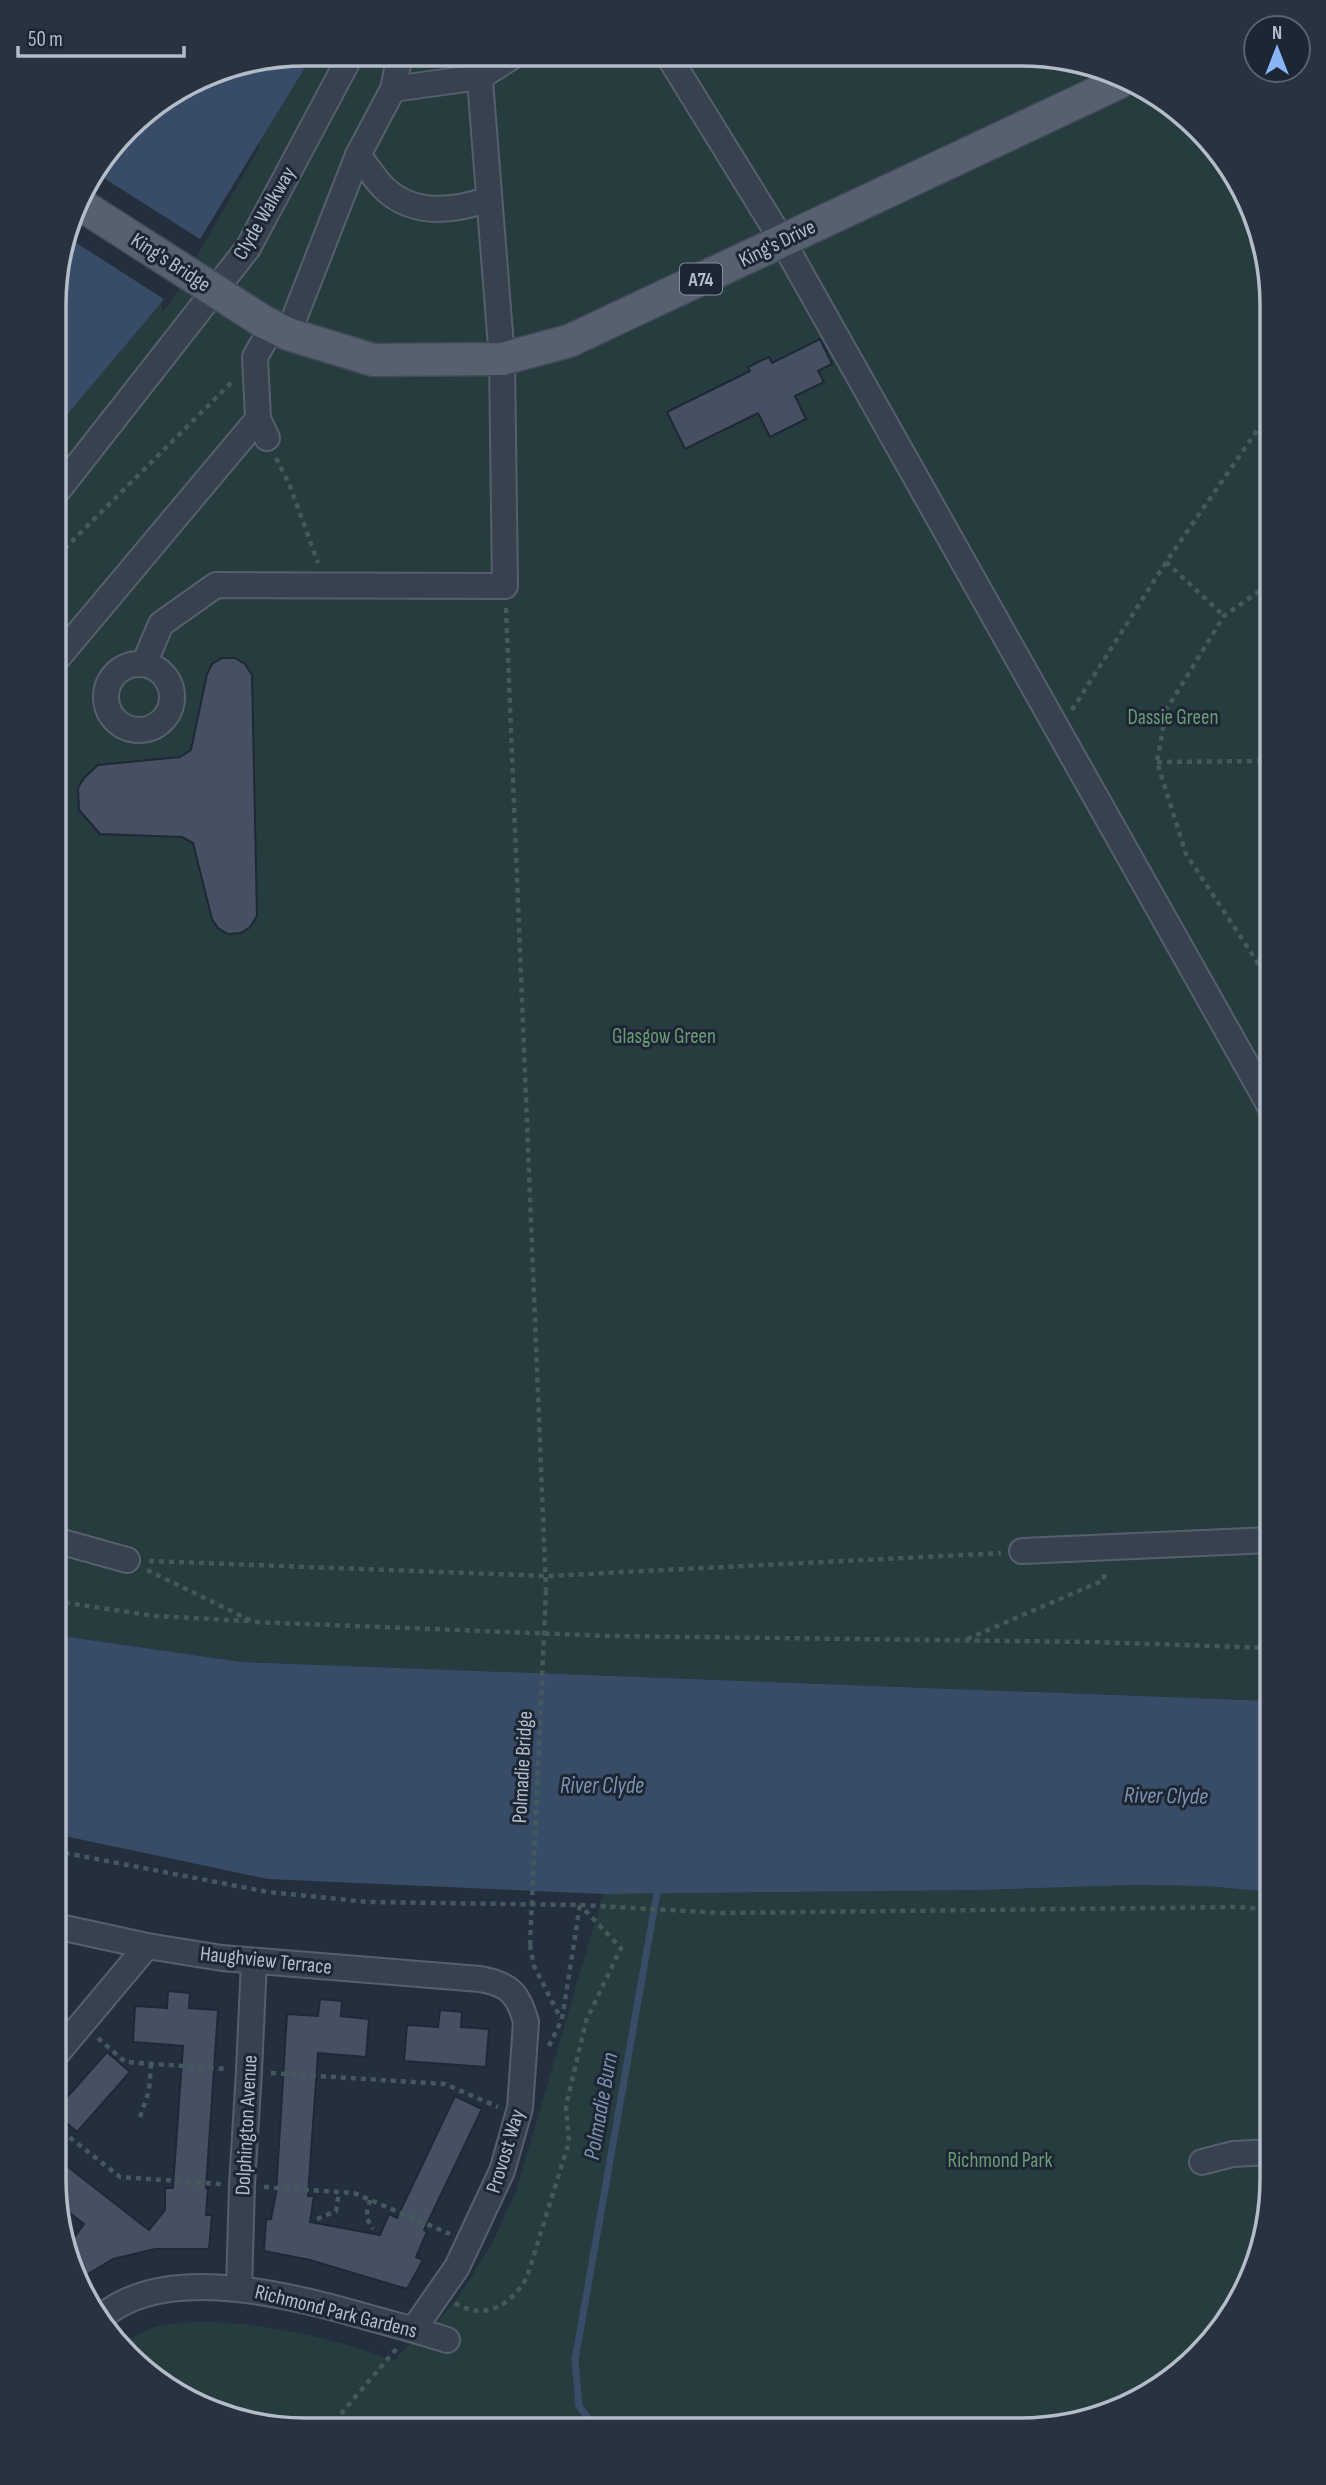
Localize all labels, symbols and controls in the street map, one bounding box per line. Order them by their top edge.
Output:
scale bar [18,14,184,58]
north arrow [1242,14,1312,84]
text: N [1272,22,1282,45]
text: 50 m [28,27,63,52]
street label: Clyde Walkway [228,162,301,264]
street label: King's Drive [735,214,819,273]
street label: King's Bridge [126,227,215,297]
road number: A74 [680,264,722,294]
park label: Dassie Green [1128,705,1218,730]
park label: Glasgow Green [612,1024,716,1049]
street label: Polmadie Bridge [507,1710,538,1824]
water label: River Clyde [560,1772,644,1800]
water label: River Clyde [1124,1781,1208,1811]
street label: Haughview Terrace [199,1941,333,1980]
water label: Polmadie Burn [578,2050,624,2162]
street label: Dolphington Avenue [230,2054,263,2196]
street label: Provost Way [481,2106,530,2196]
park label: Richmond Park [948,2148,1053,2173]
street label: Richmond Park Gardens [252,2279,420,2344]

